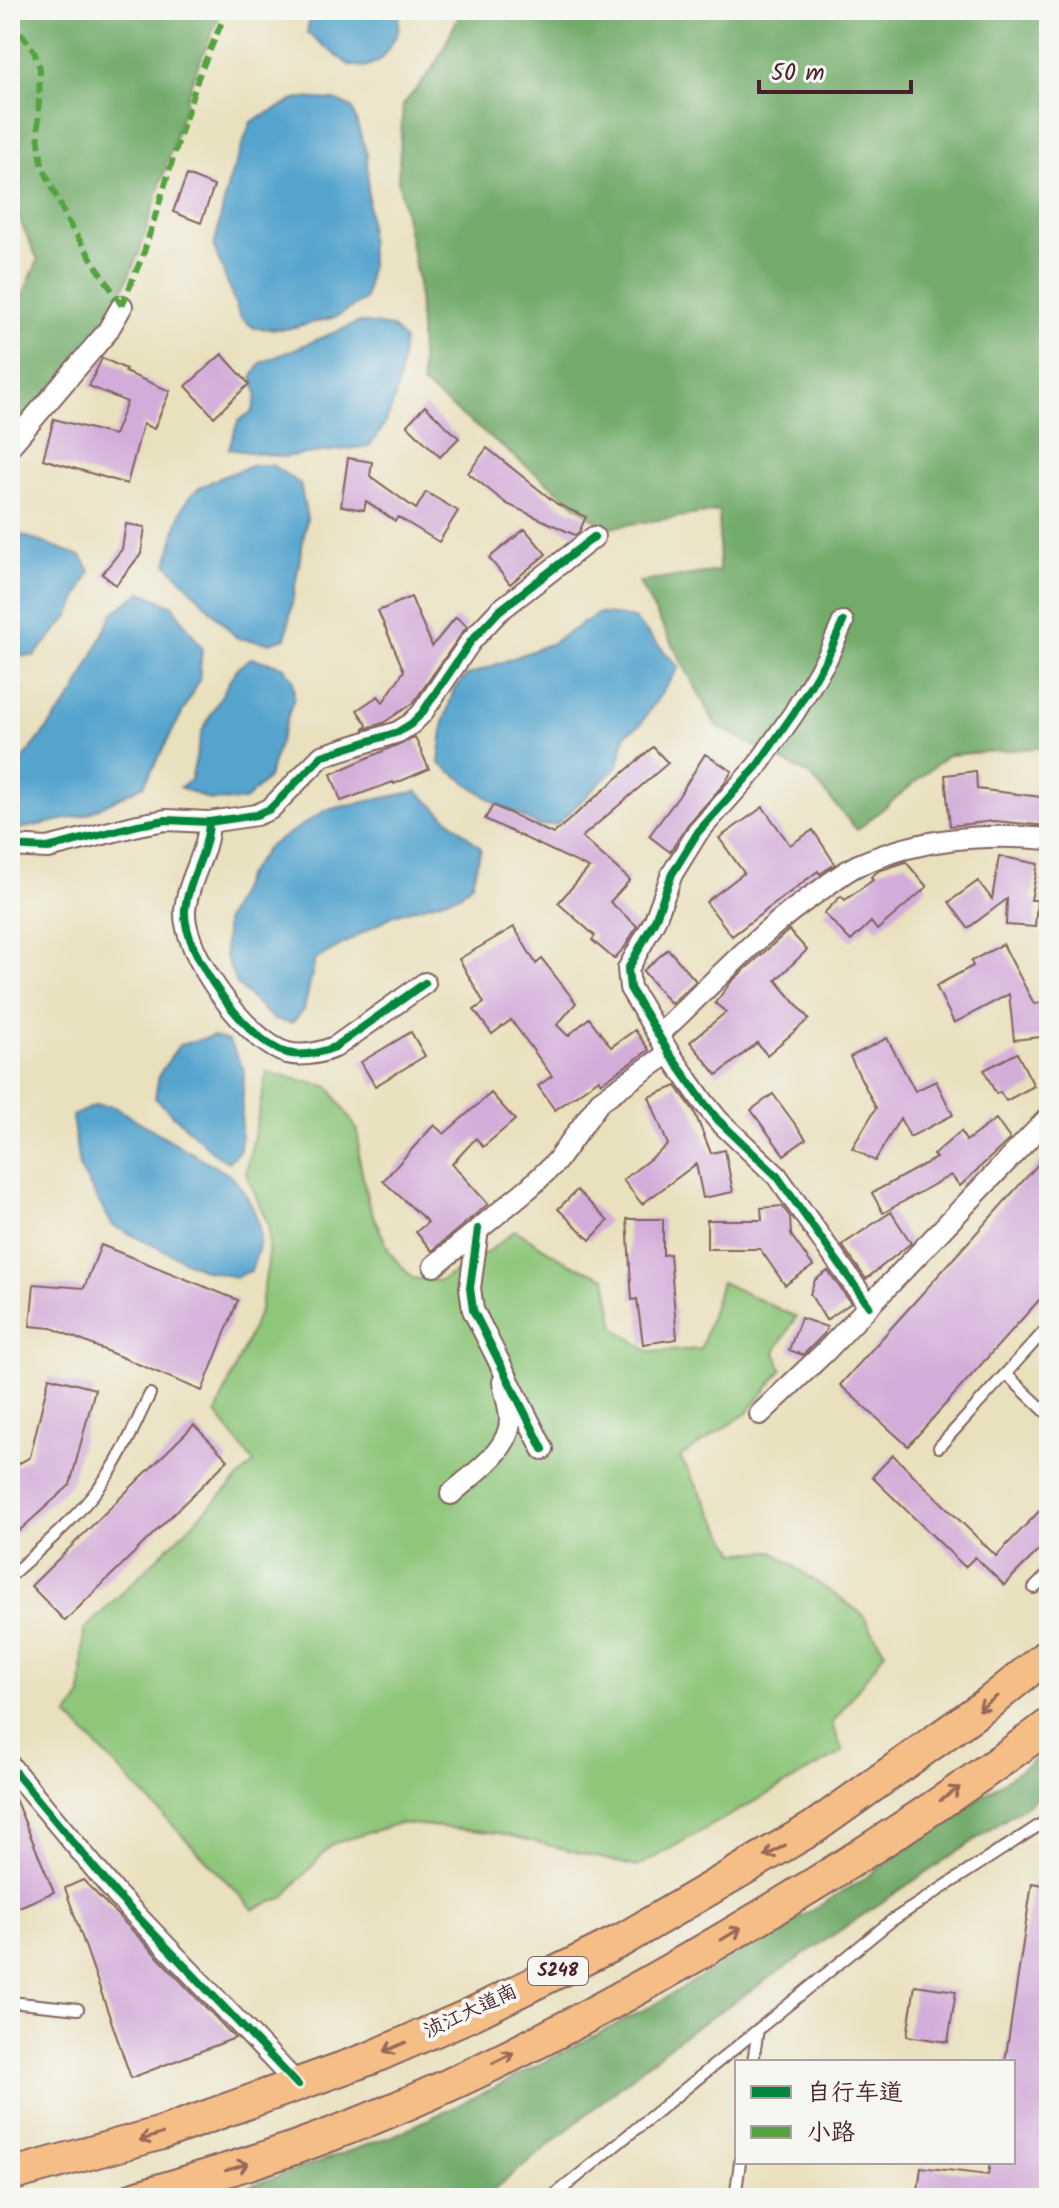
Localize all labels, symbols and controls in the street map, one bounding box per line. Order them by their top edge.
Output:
scale bar [759,44,911,94]
text: 50 m [771,54,825,93]
one-way arrow [978,1694,999,1711]
one-way arrow [939,1786,961,1802]
one-way arrow [764,1843,787,1859]
one-way arrow [719,1926,742,1942]
road number: S248 [528,1957,588,1985]
street label: 浈江大道南 [419,1976,523,2048]
one-way arrow [383,2041,408,2056]
one-way arrow [491,2050,515,2066]
legend [735,2060,1015,2164]
text: 自行车道 [807,2074,903,2113]
text: 小路 [807,2114,855,2153]
one-way arrow [138,2130,164,2145]
one-way arrow [224,2158,249,2173]

